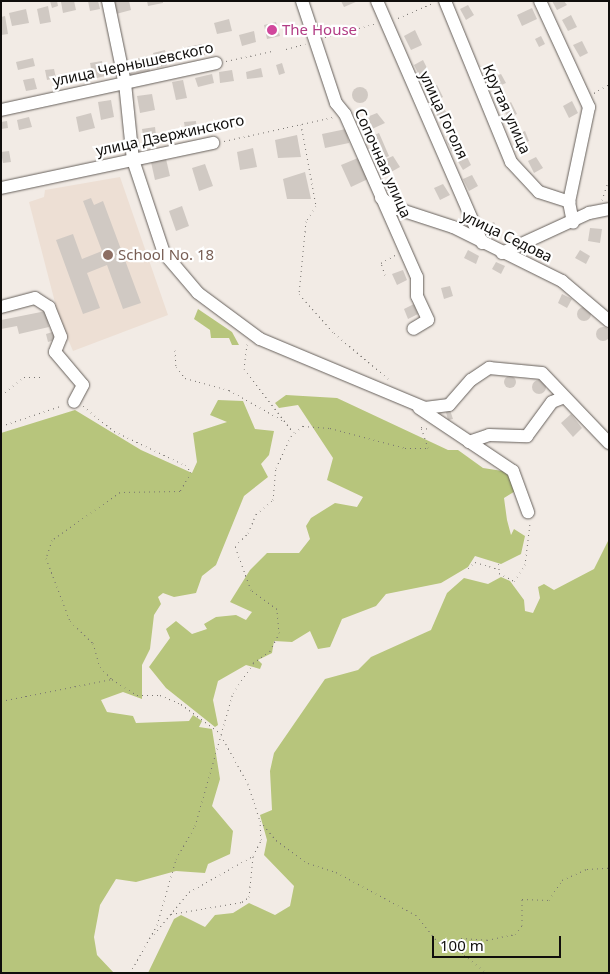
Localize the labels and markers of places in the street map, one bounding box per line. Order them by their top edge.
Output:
place label: The House [282,21,357,39]
marker: The House [266,24,278,36]
place label: School No. 18 [118,246,214,264]
marker: School No. 18 [102,249,114,261]

